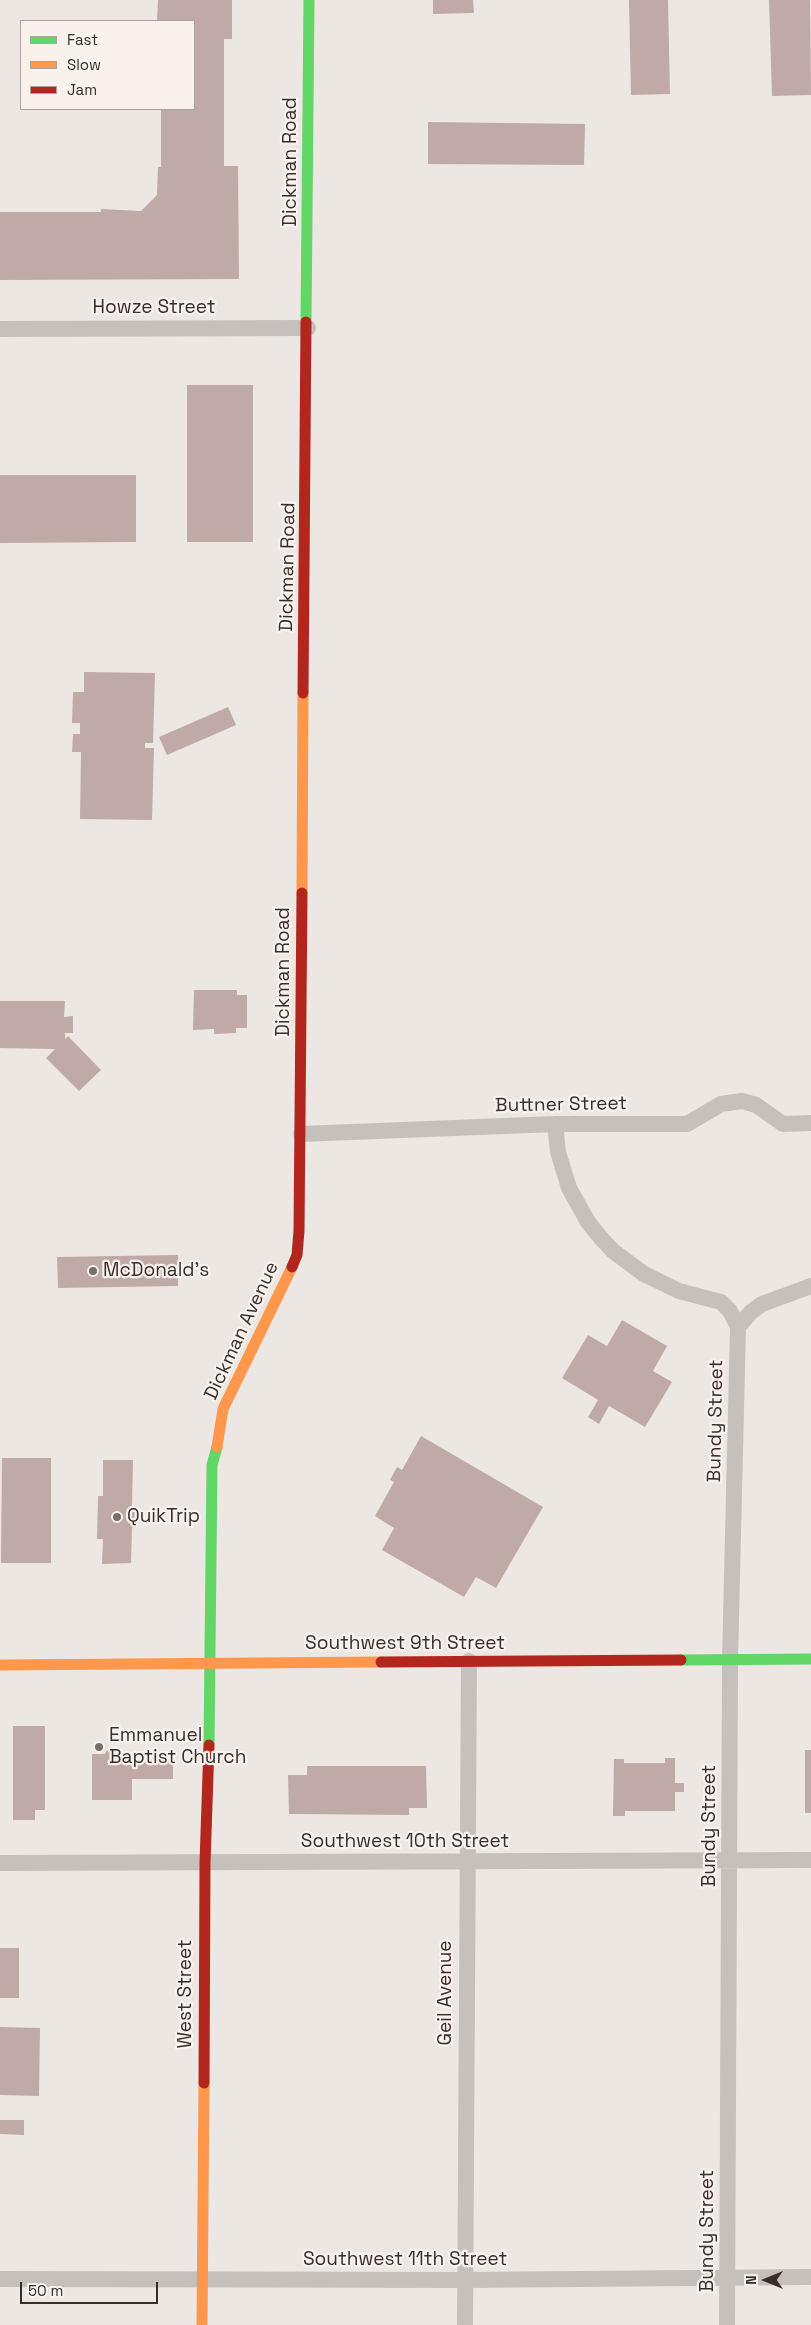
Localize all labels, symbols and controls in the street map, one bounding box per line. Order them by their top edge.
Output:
legend [20,20,195,110]
text: Fast [67,30,98,49]
text: Slow [67,55,101,74]
text: Jam [67,80,97,99]
street label: Dickman Road [280,97,302,227]
street label: Howze Street [93,297,215,319]
street label: Dickman Road [275,502,301,632]
street label: Dickman Road [273,907,295,1037]
street label: Buttner Street [495,1092,627,1118]
street label: Dickman Avenue [200,1258,284,1404]
place label: McDonald's [103,1260,209,1282]
marker: McDonald's [87,1265,99,1277]
street label: Bundy Street [704,1359,728,1483]
place label: QuikTrip [127,1506,200,1528]
marker: QuikTrip [111,1511,123,1523]
street label: Southwest 9th Street [305,1633,505,1655]
place label: Emmanuel Baptist Church [109,1725,246,1769]
marker: Emmanuel Baptist Church [93,1741,105,1753]
street label: Bundy Street [699,1765,721,1887]
street label: Southwest 10th Street [301,1831,509,1853]
street label: West Street [175,1939,197,2049]
street label: Geil Avenue [435,1940,457,2046]
street label: Bundy Street [697,2170,719,2292]
street label: Southwest 11th Street [303,2249,507,2271]
north arrow [741,2255,791,2305]
scale bar [22,2272,160,2304]
text: N [742,2275,760,2285]
text: 50 m [28,2281,63,2300]

